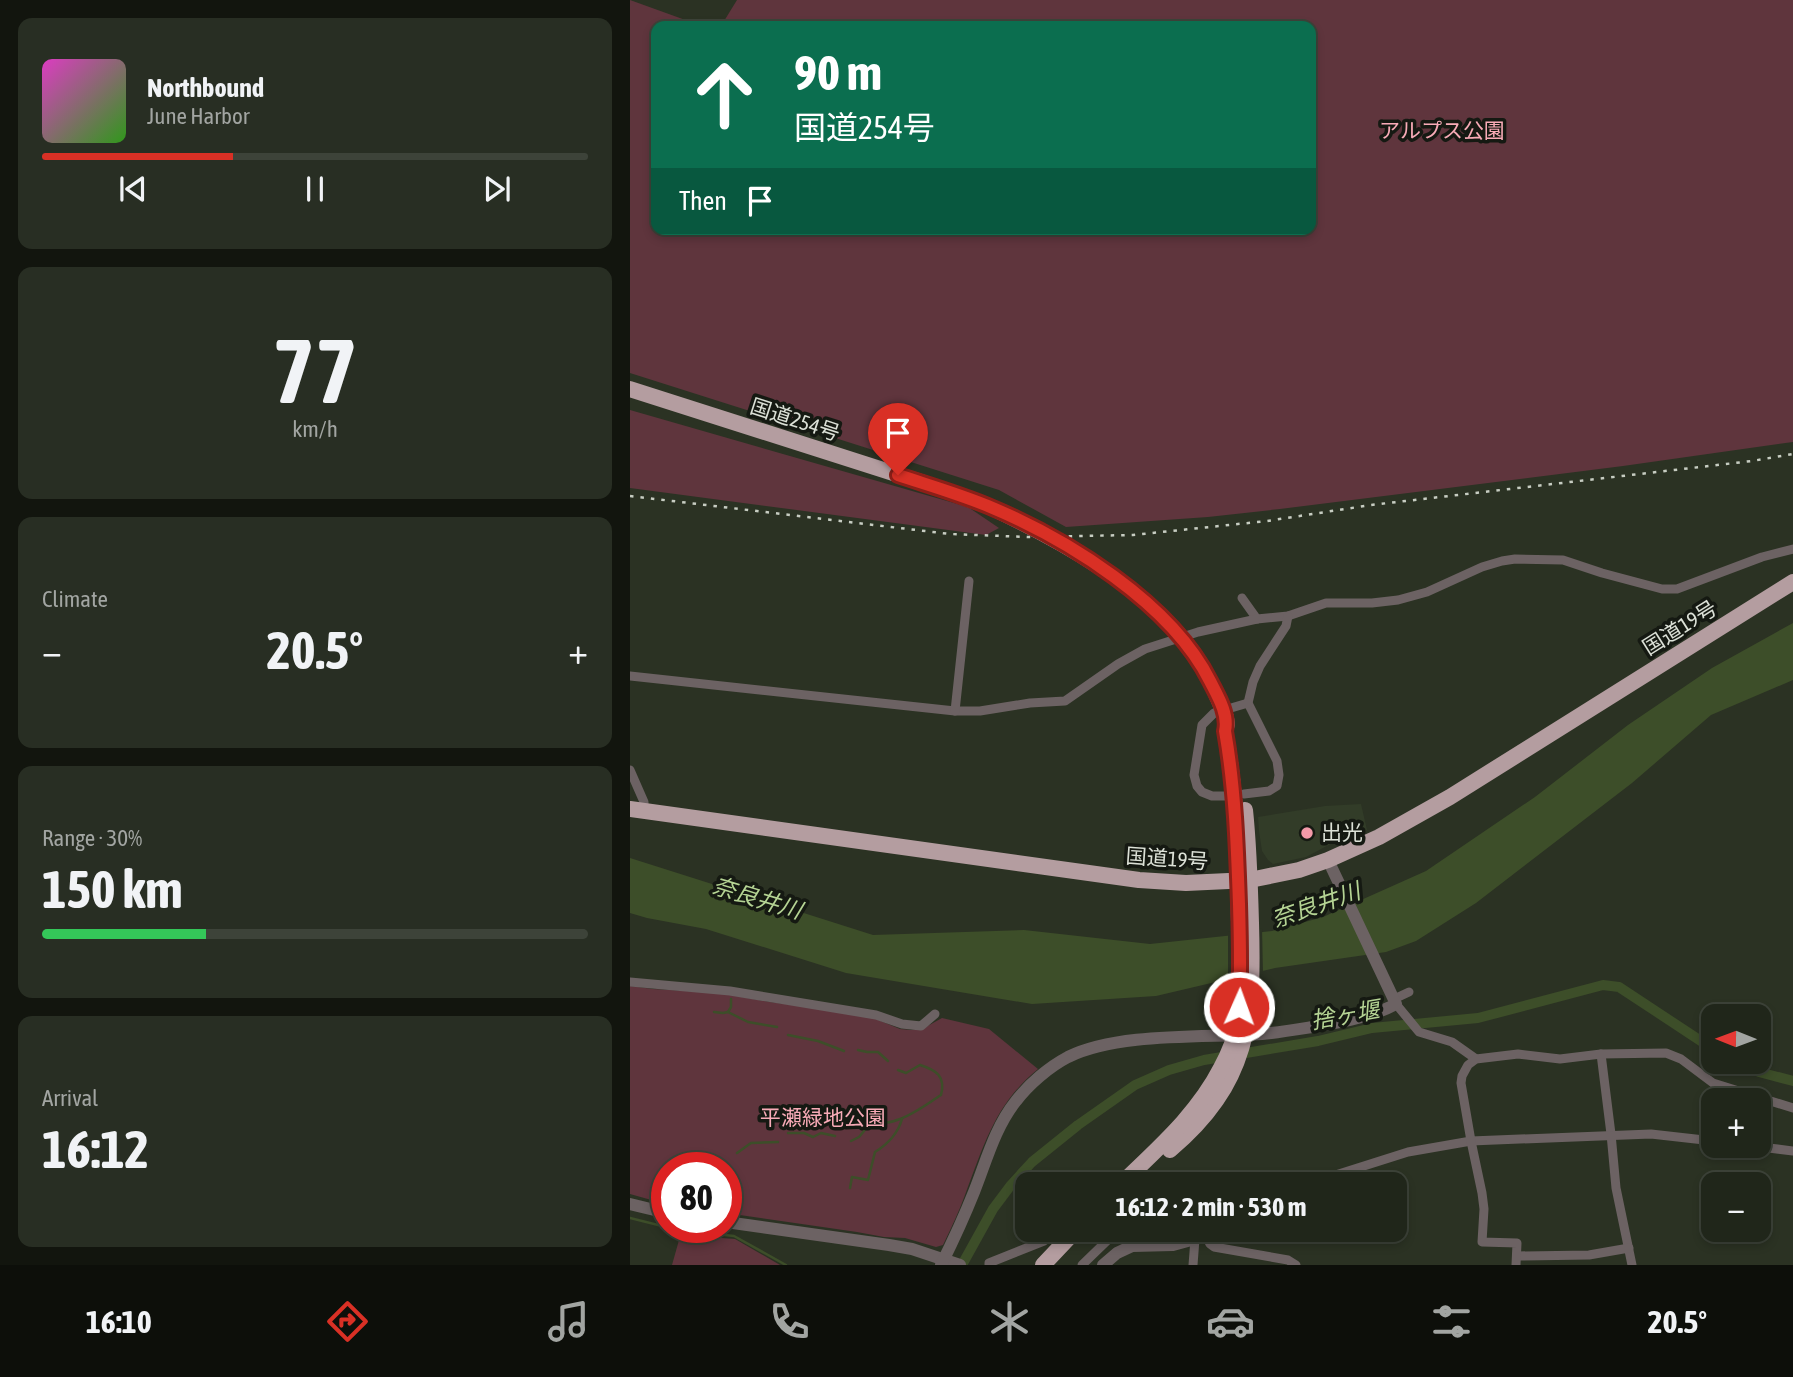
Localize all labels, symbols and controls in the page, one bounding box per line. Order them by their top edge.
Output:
text: 90 m [794,44,882,100]
icon: ahead [679,49,770,140]
text: Northbound [147,73,264,103]
text: June Harbor [147,103,250,129]
text: 国道254号 [794,109,935,146]
park label: アルプス公園 [1379,118,1505,142]
icon: previous [114,170,152,208]
icon: pause [296,170,334,208]
icon: next [478,170,516,208]
icon: arrive [741,182,779,220]
text: Then [679,186,727,216]
text: 77 [272,318,358,422]
street label: 国道254号 [748,393,843,445]
pin [868,403,928,475]
icon: arrive [879,414,917,452]
text: km/h [292,416,338,442]
text: Climate [42,586,108,612]
street label: 国道19号 [1638,595,1721,659]
text: 20.5° [267,620,363,680]
text: − [42,629,62,672]
text: + [568,629,588,672]
place label: 出光 [1321,820,1363,844]
text: Range · 30% [42,825,142,851]
marker: 出光 [1299,825,1315,841]
street label: 国道19号 [1125,843,1209,873]
text: 150 km [42,859,183,919]
water label: 奈良井川 [709,872,808,925]
water label: 奈良井川 [1268,877,1367,932]
position arrow [1202,970,1276,1044]
water label: 捨ヶ堰 [1309,996,1385,1034]
north arrow [1701,1004,1771,1074]
map controls [1701,1004,1771,1242]
text: Arrival [42,1085,98,1111]
button: + [1701,1088,1771,1158]
park label: 平瀬緑地公園 [760,1105,886,1129]
text: 16:12 [42,1119,149,1179]
speed limit sign: 80 [651,1152,742,1243]
button: − [1701,1172,1771,1242]
text: 16:12 · 2 min · 530 m [1116,1192,1306,1222]
icon: directions [323,1297,372,1346]
icon: music [544,1297,593,1346]
icon: phone [765,1297,814,1346]
icon: climate [985,1297,1034,1346]
icon: car [1206,1297,1255,1346]
icon: filters [1427,1297,1476,1346]
text: 16:10 [86,1303,152,1340]
text: 20.5° [1647,1303,1707,1340]

